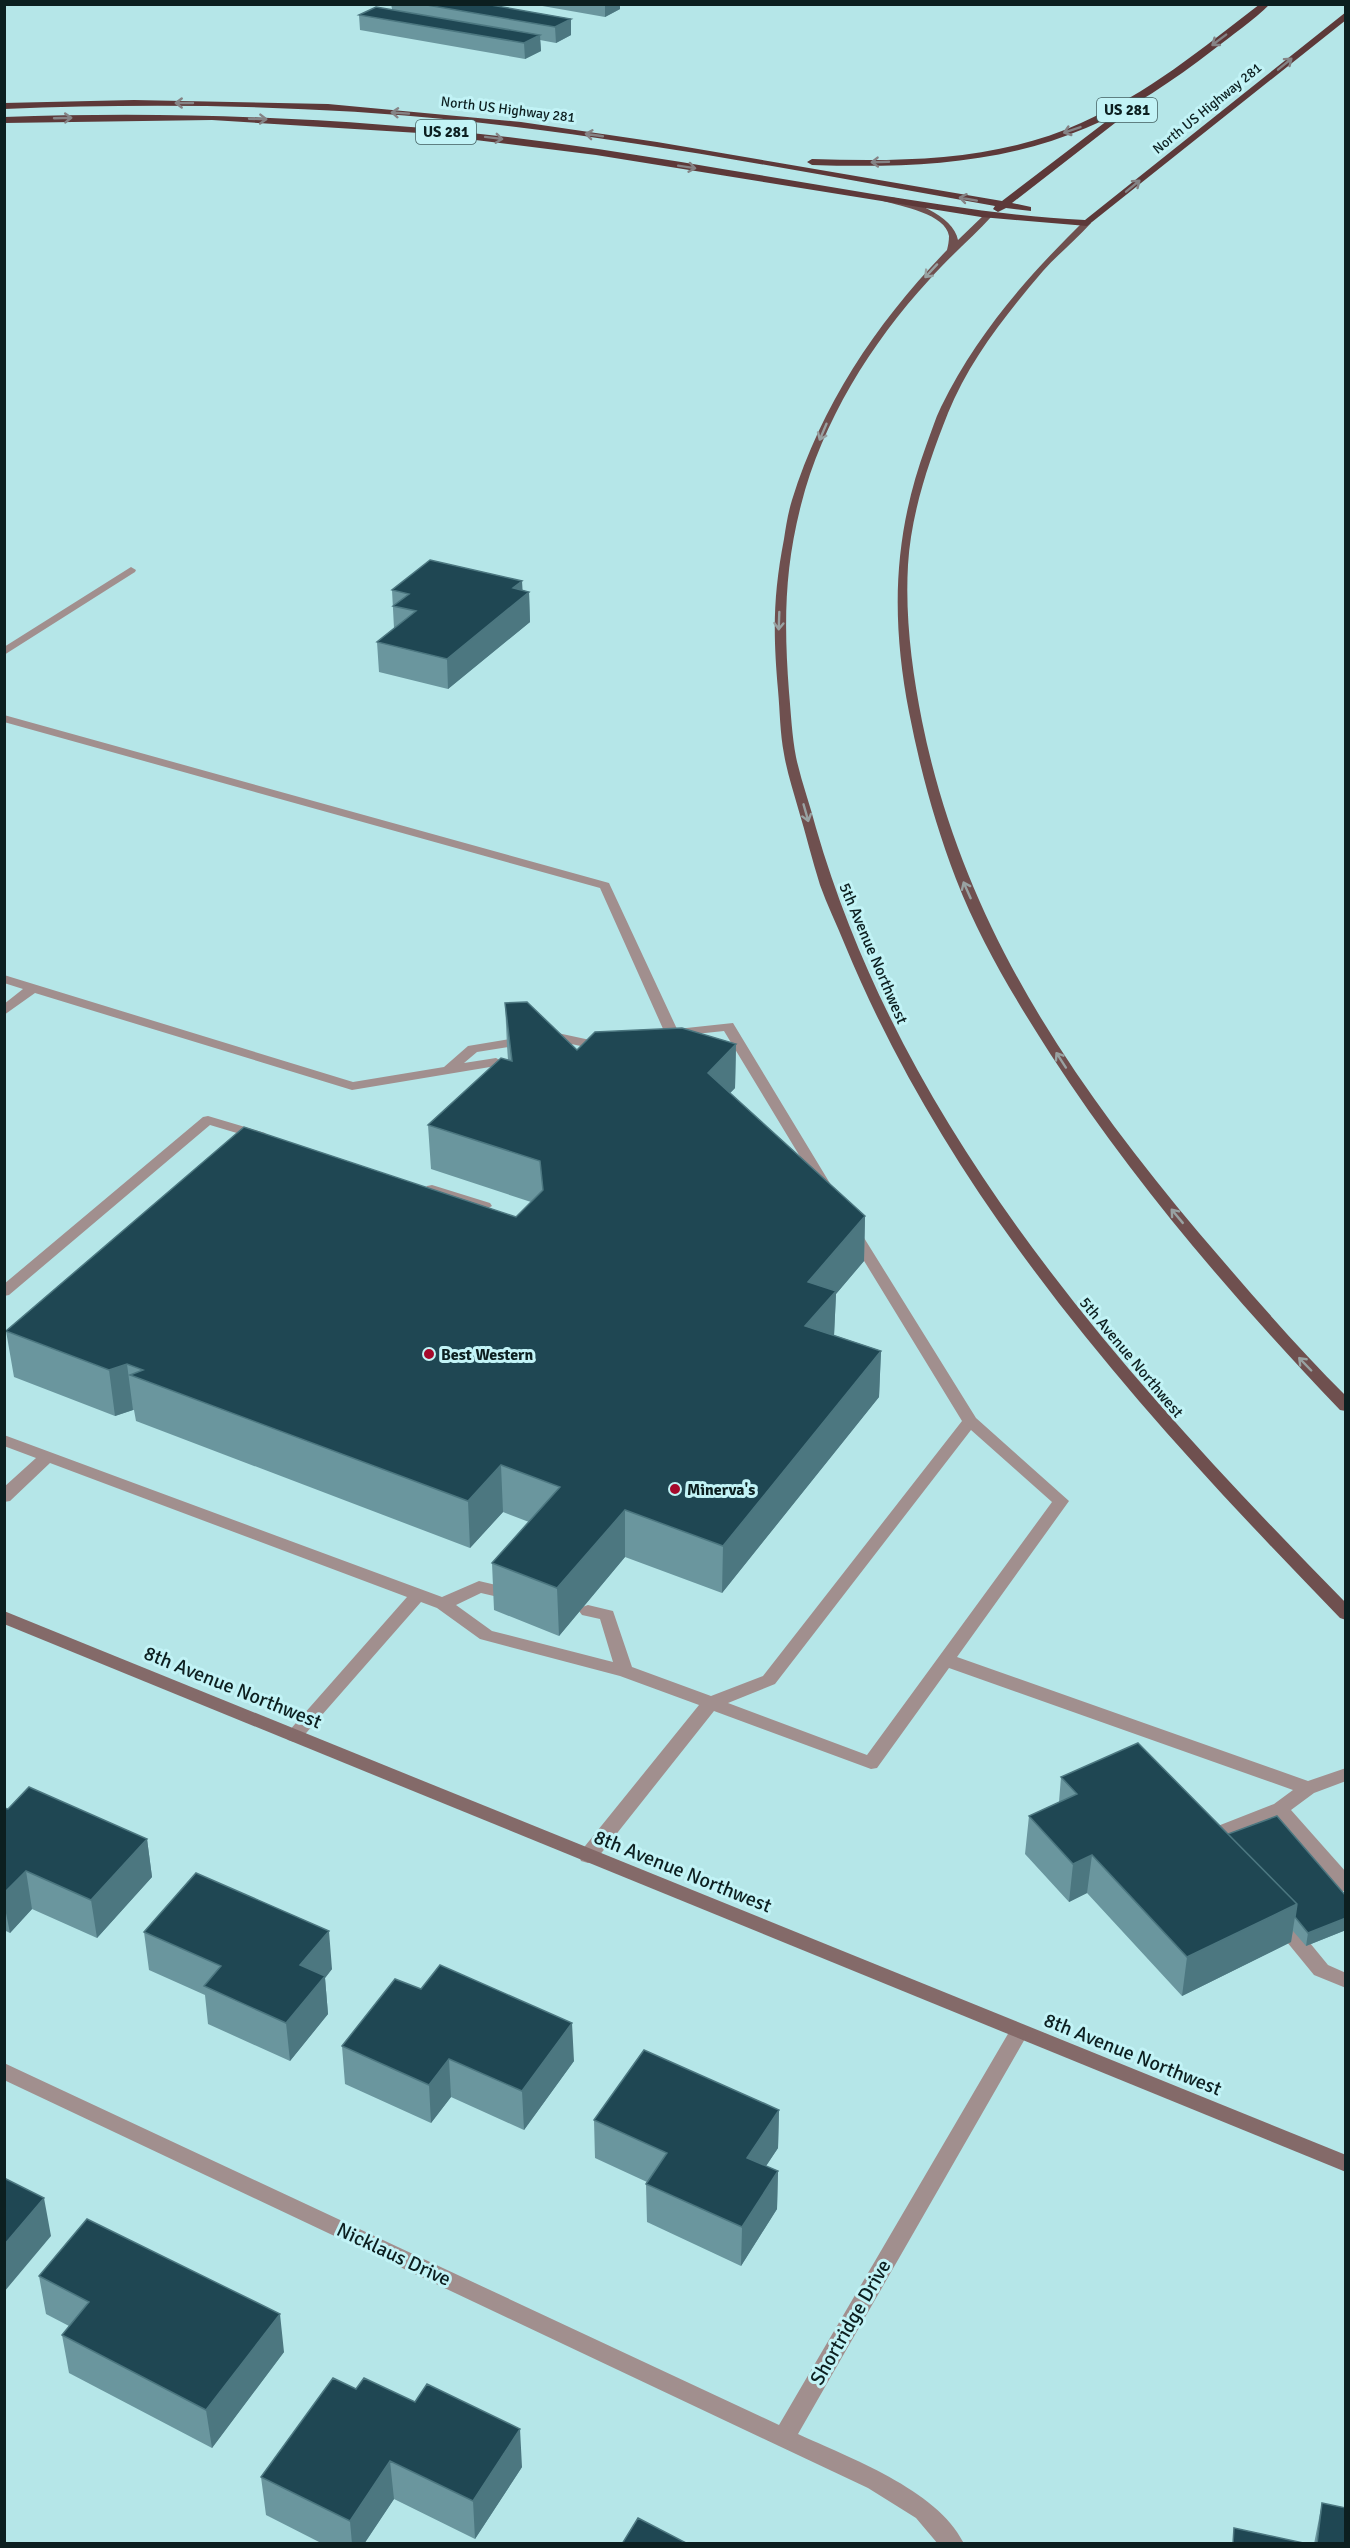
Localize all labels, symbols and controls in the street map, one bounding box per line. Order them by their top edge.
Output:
one-way arrow [1212,34,1228,46]
one-way arrow [1277,58,1293,71]
street label: North US Highway 281 [1149,59,1265,158]
street label: North US Highway 281 [440,93,576,126]
one-way arrow [175,97,195,109]
road number: US 281 [1097,98,1157,122]
one-way arrow [391,107,411,118]
one-way arrow [52,112,72,124]
one-way arrow [247,113,267,125]
road number: US 281 [416,120,476,144]
one-way arrow [1063,125,1082,136]
one-way arrow [584,129,604,140]
one-way arrow [484,133,504,144]
one-way arrow [871,156,891,168]
one-way arrow [677,161,696,172]
one-way arrow [1125,180,1141,193]
one-way arrow [959,193,979,204]
one-way arrow [924,264,939,279]
one-way arrow [817,423,828,441]
one-way arrow [774,610,785,630]
one-way arrow [800,803,812,822]
street label: 5th Avenue Northwest [834,880,912,1027]
one-way arrow [960,881,972,899]
one-way arrow [1055,1052,1067,1069]
one-way arrow [1171,1208,1184,1224]
street label: 5th Avenue Northwest [1075,1293,1188,1422]
place label: Best Western [441,1345,533,1365]
marker: Best Western [422,1347,436,1361]
one-way arrow [1298,1356,1312,1371]
place label: Minerva's [687,1480,755,1500]
marker: Minerva's [668,1482,682,1496]
street label: 8th Avenue Northwest [140,1640,325,1735]
street label: 8th Avenue Northwest [590,1824,775,1919]
street label: 8th Avenue Northwest [1040,2007,1225,2102]
street label: Nicklaus Drive [333,2217,455,2292]
street label: Shortridge Drive [804,2255,896,2389]

